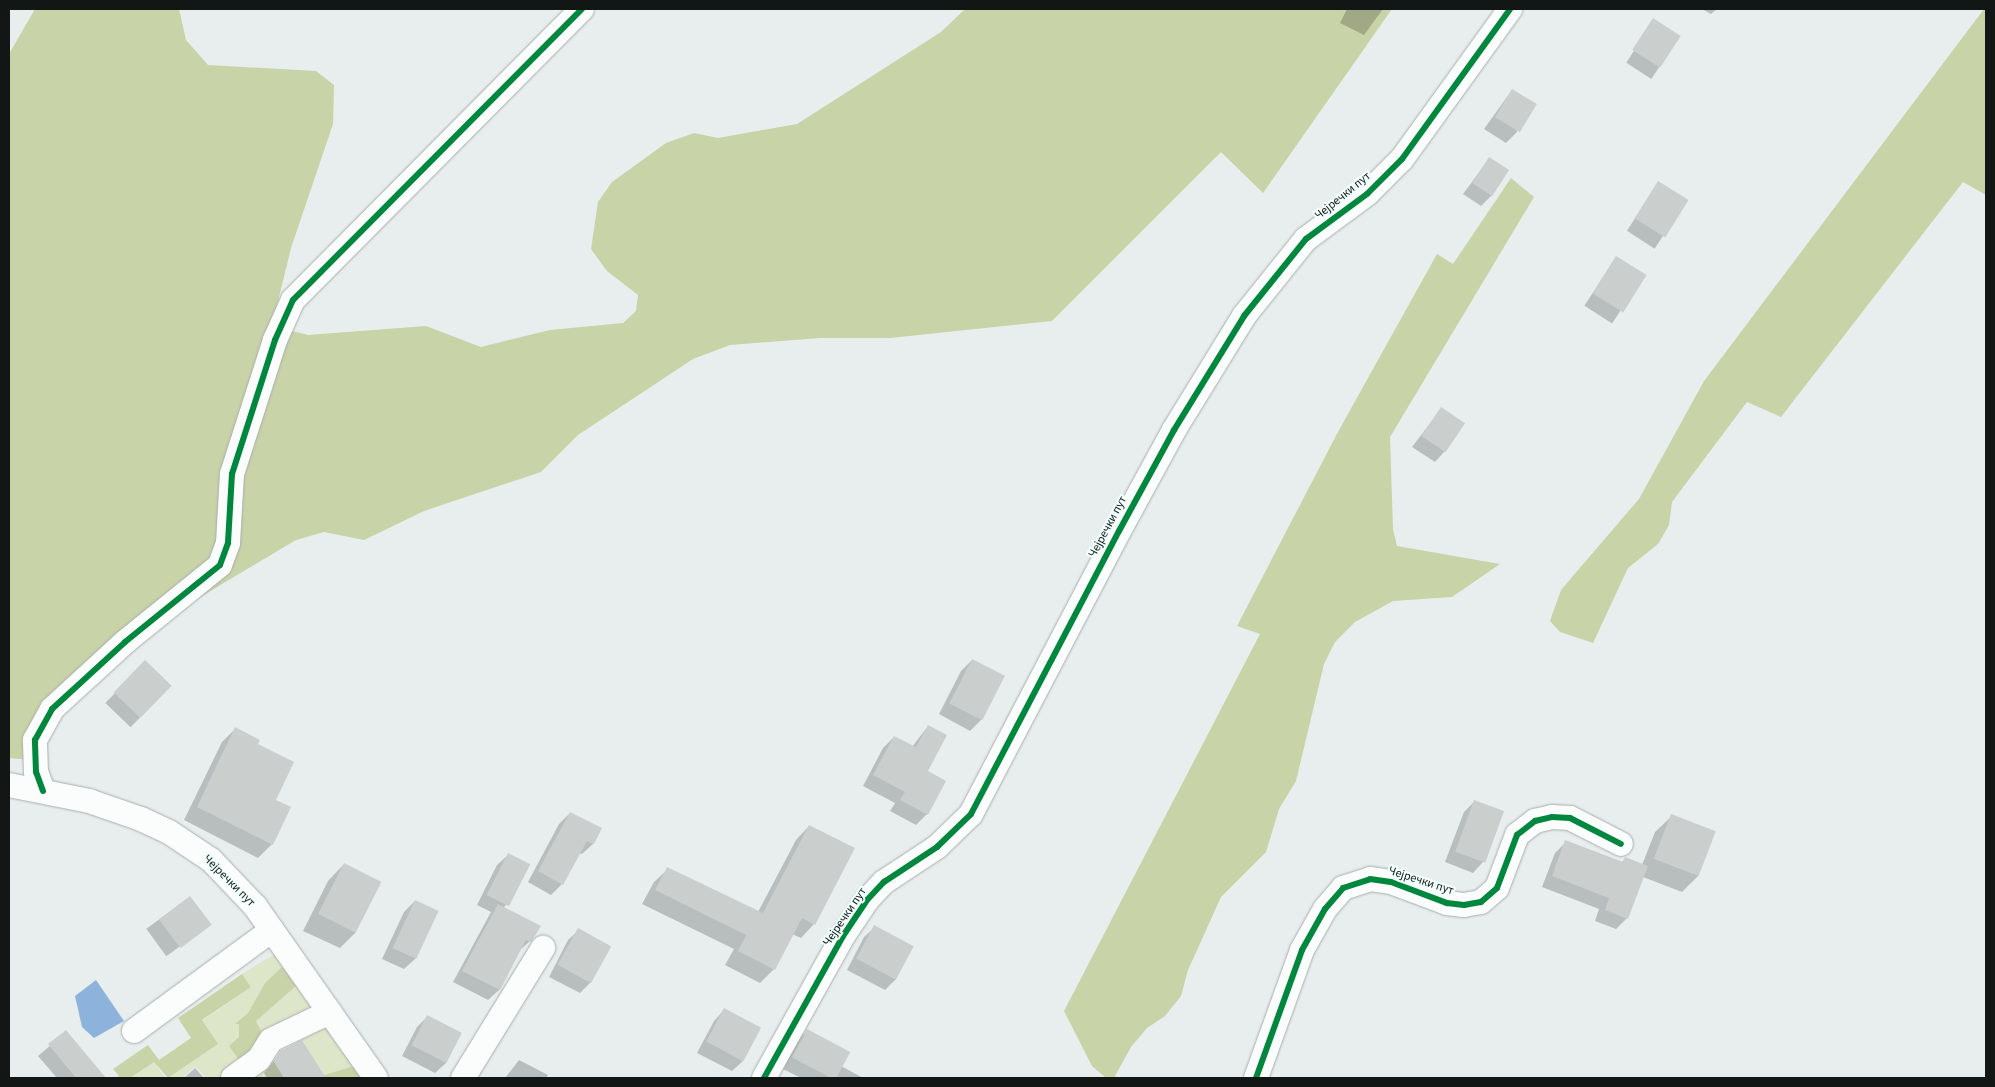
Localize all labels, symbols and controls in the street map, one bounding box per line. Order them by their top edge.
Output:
street label: Чејречки пут [1312,169,1374,223]
street label: Чејречки пут [1086,494,1130,560]
street label: Чејречки пут [200,852,258,910]
street label: Чејречки пут [1387,864,1455,898]
street label: Чејречки пут [820,885,870,949]

